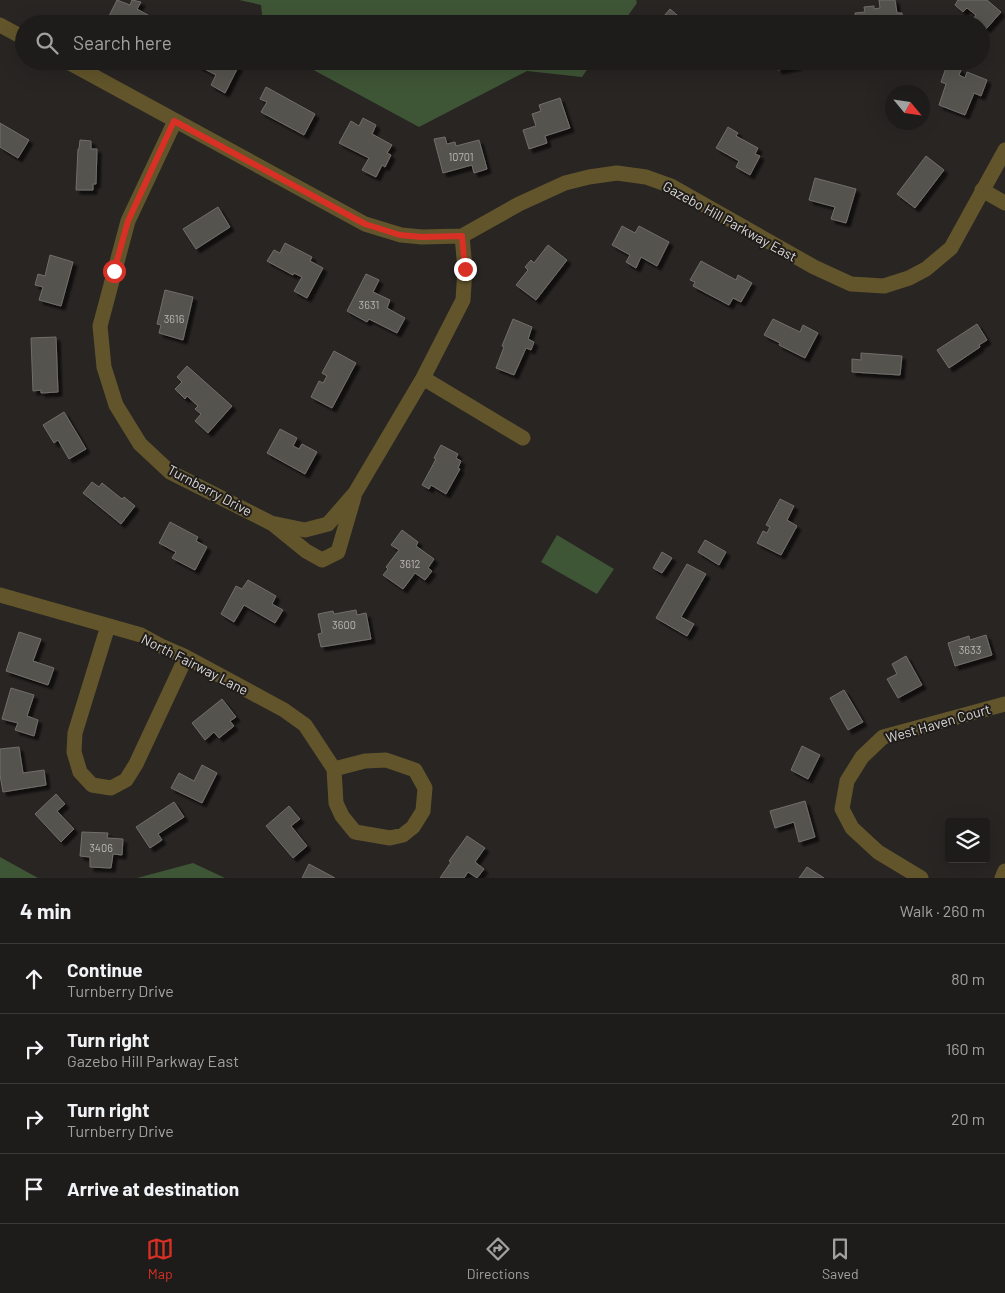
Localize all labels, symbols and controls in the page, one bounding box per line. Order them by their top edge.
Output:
search box [15,15,990,70]
icon: search [33,29,61,57]
text: Search here [73,31,172,54]
north arrow [885,85,930,130]
house number: 10701 [448,150,474,163]
street label: Gazebo Hill Parkway East [660,177,800,265]
route end [454,258,477,281]
route start [103,260,126,283]
house number: 3631 [359,298,379,311]
house number: 3616 [164,312,185,325]
street label: Turnberry Drive [165,461,255,519]
house number: 3612 [400,557,421,570]
house number: 3600 [332,618,356,631]
street label: North Fairway Lane [139,630,251,698]
house number: 3633 [959,643,981,656]
street label: West Haven Court [884,700,992,746]
map controls [945,818,990,863]
button: layers [945,818,990,863]
house number: 3406 [89,841,113,854]
text: 4 min [20,898,71,923]
text: Walk · 260 m [900,901,985,920]
text: Continue [67,958,143,981]
icon: ahead [20,965,48,993]
text: 80 m [951,969,985,988]
text: Turnberry Drive [67,981,174,1000]
text: Turn right [67,1028,149,1051]
icon: right [20,1035,48,1063]
text: 160 m [946,1039,985,1058]
text: Gazebo Hill Parkway East [67,1051,239,1070]
text: Turn right [67,1098,149,1121]
icon: right [20,1105,48,1133]
text: 20 m [951,1109,985,1128]
text: Turnberry Drive [67,1121,174,1140]
icon: arrive [20,1175,48,1203]
text: Arrive at destination [67,1177,239,1200]
tab: Map [146,1235,174,1282]
tab: Directions [467,1235,529,1282]
tab: Saved [822,1235,859,1282]

